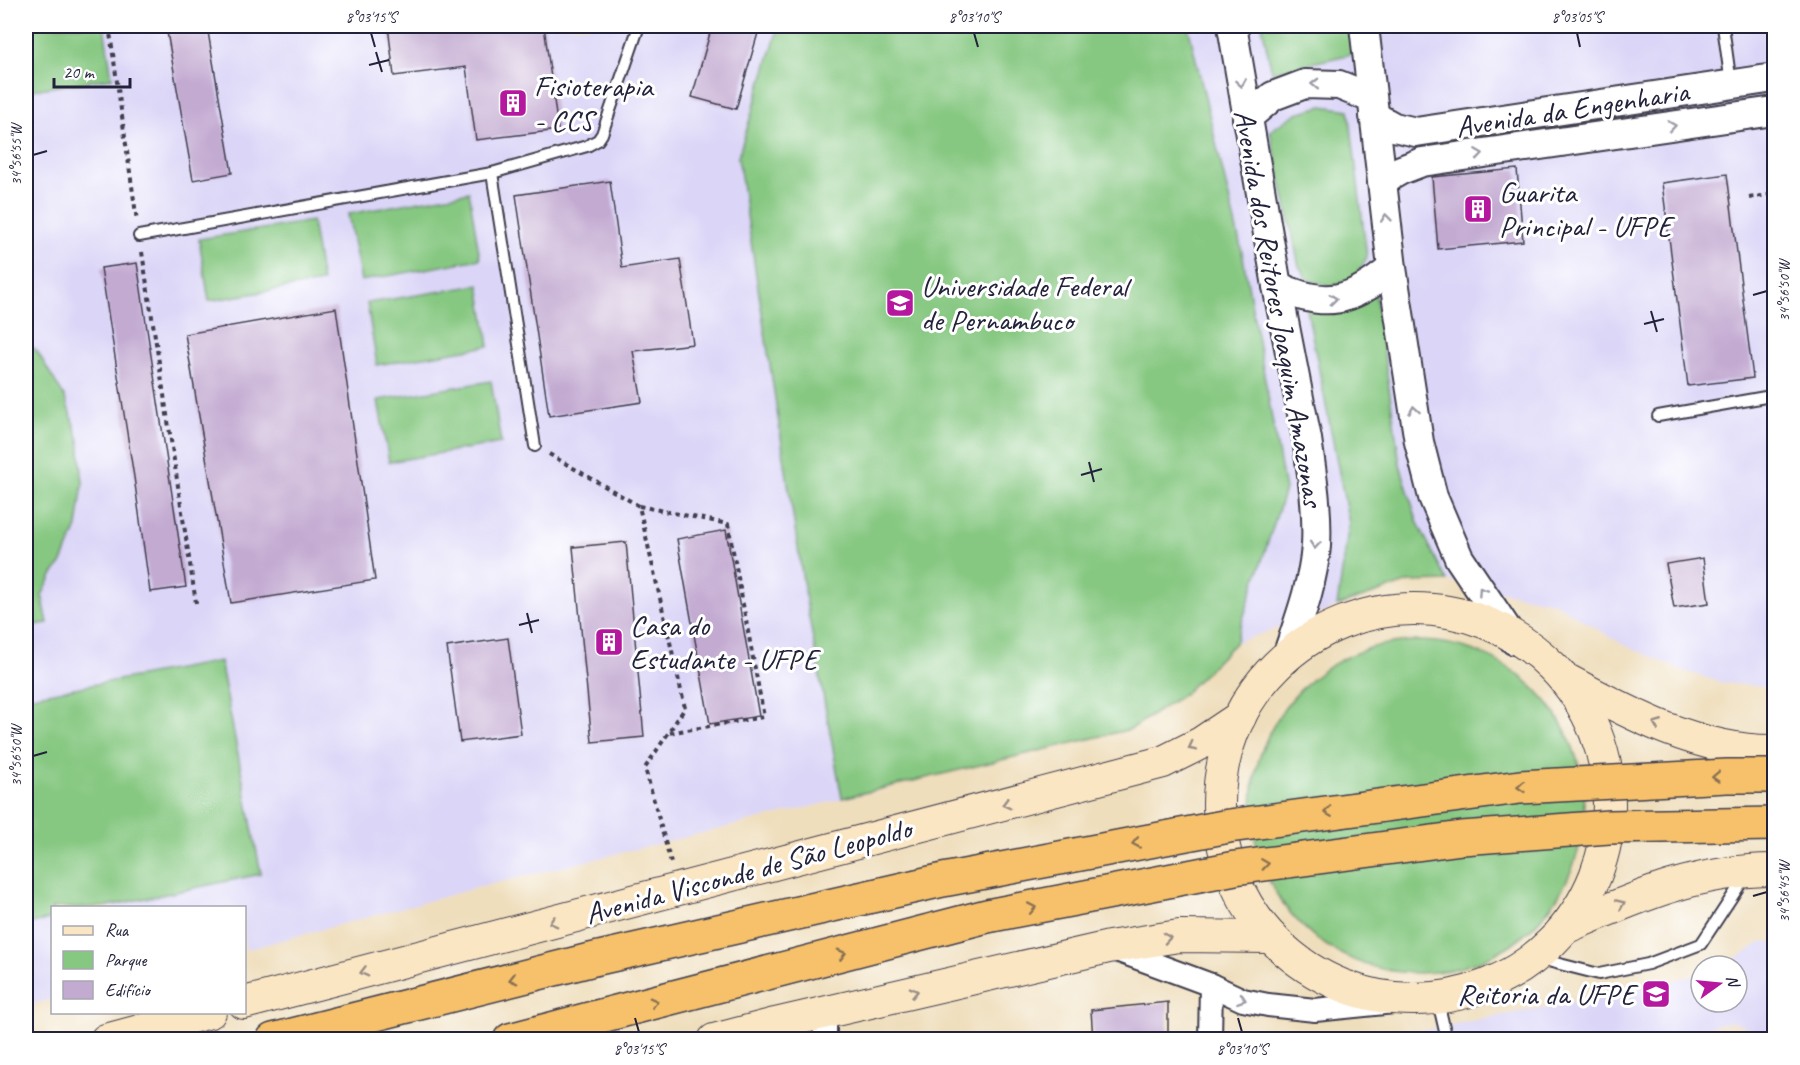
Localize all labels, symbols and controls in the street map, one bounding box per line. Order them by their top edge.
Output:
text: 8°03'15"S [346,8,399,27]
text: 8°03'10"S [949,8,1002,27]
text: 8°03'05"S [1552,8,1605,27]
scale bar [54,51,130,89]
text: 20 m [63,61,96,83]
place label: Fisioterapia - CCS [534,67,654,139]
street label: Avenida da Engenharia [1453,72,1693,146]
one-way arrow [1234,78,1247,88]
one-way arrow [1311,78,1320,91]
building icon: Fisioterapia - CCS [497,87,529,119]
street label: Avenida dos Reitores Joaquim Amazonas [1225,107,1333,512]
one-way arrow [1668,120,1677,132]
text: 34°56'55"W [7,121,26,185]
one-way arrow [1475,148,1484,160]
place label: Guarita Principal - UFPE [1499,173,1675,245]
building icon: Guarita Principal - UFPE [1462,193,1494,225]
one-way arrow [1380,213,1393,222]
text: 34°56'50"W [1775,257,1794,321]
place label: Universidade Federal de Pernambuco [921,267,1132,339]
school or university icon: Universidade Federal de Pernambuco [884,287,916,319]
one-way arrow [1328,293,1337,305]
one-way arrow [1408,406,1420,415]
one-way arrow [1308,540,1321,549]
one-way arrow [1478,587,1489,598]
place label: Casa do Estudante - UFPE [630,606,821,678]
building icon: Casa do Estudante - UFPE [593,626,625,658]
one-way arrow [1652,719,1663,731]
text: 34°56'50"W [7,722,26,786]
one-way arrow [1187,740,1198,752]
one-way arrow [1712,770,1721,783]
one-way arrow [1517,780,1526,793]
one-way arrow [1001,796,1011,809]
one-way arrow [1323,806,1333,818]
street label: Avenida Visconde de São Leopoldo [581,808,918,933]
one-way arrow [1131,836,1141,849]
text: 34°56'45"W [1775,858,1794,922]
one-way arrow [1260,859,1269,871]
one-way arrow [1614,899,1625,911]
one-way arrow [1027,902,1037,915]
legend [51,906,246,1014]
one-way arrow [548,915,558,928]
text: Rua [105,919,130,941]
one-way arrow [1161,932,1171,945]
one-way arrow [837,948,847,961]
text: Parque [105,949,147,971]
north arrow [1689,954,1749,1014]
one-way arrow [359,965,370,977]
one-way arrow [508,972,519,984]
text: N [1722,973,1744,991]
place label: Reitoria da UFPE [1457,975,1639,1013]
school or university icon: Reitoria da UFPE [1640,978,1672,1010]
text: Edifício [105,979,151,1001]
one-way arrow [909,986,919,999]
one-way arrow [1236,991,1247,1004]
one-way arrow [648,997,658,1010]
text: 8°03'15"S [614,1040,667,1059]
text: 8°03'10"S [1217,1040,1270,1059]

